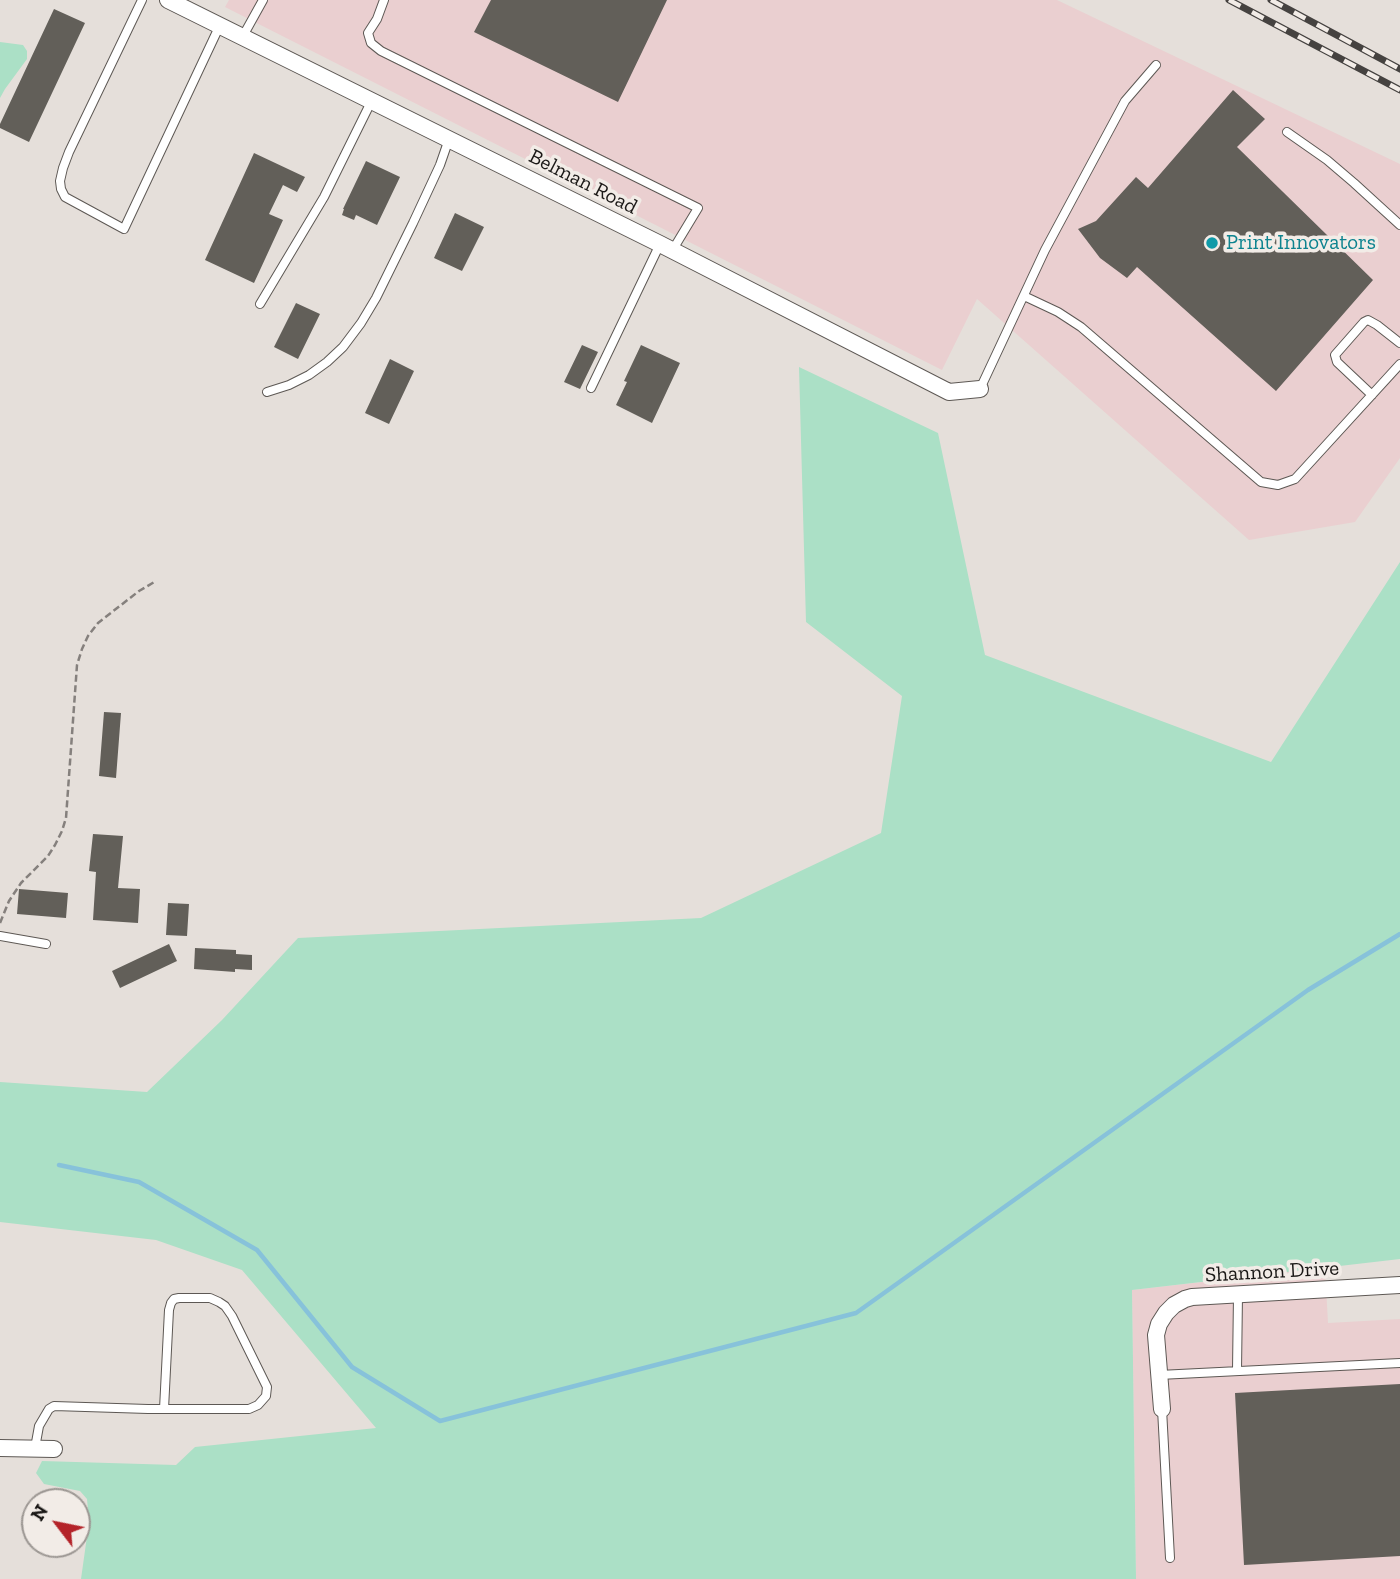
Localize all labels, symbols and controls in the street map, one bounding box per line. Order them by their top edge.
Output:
street label: Belman Road [525,144,641,220]
place label: Print Innovators [1226,230,1376,256]
marker: Print Innovators [1204,235,1220,251]
street label: Shannon Drive [1204,1256,1340,1288]
north arrow [21,1488,91,1558]
text: N [26,1500,53,1525]

